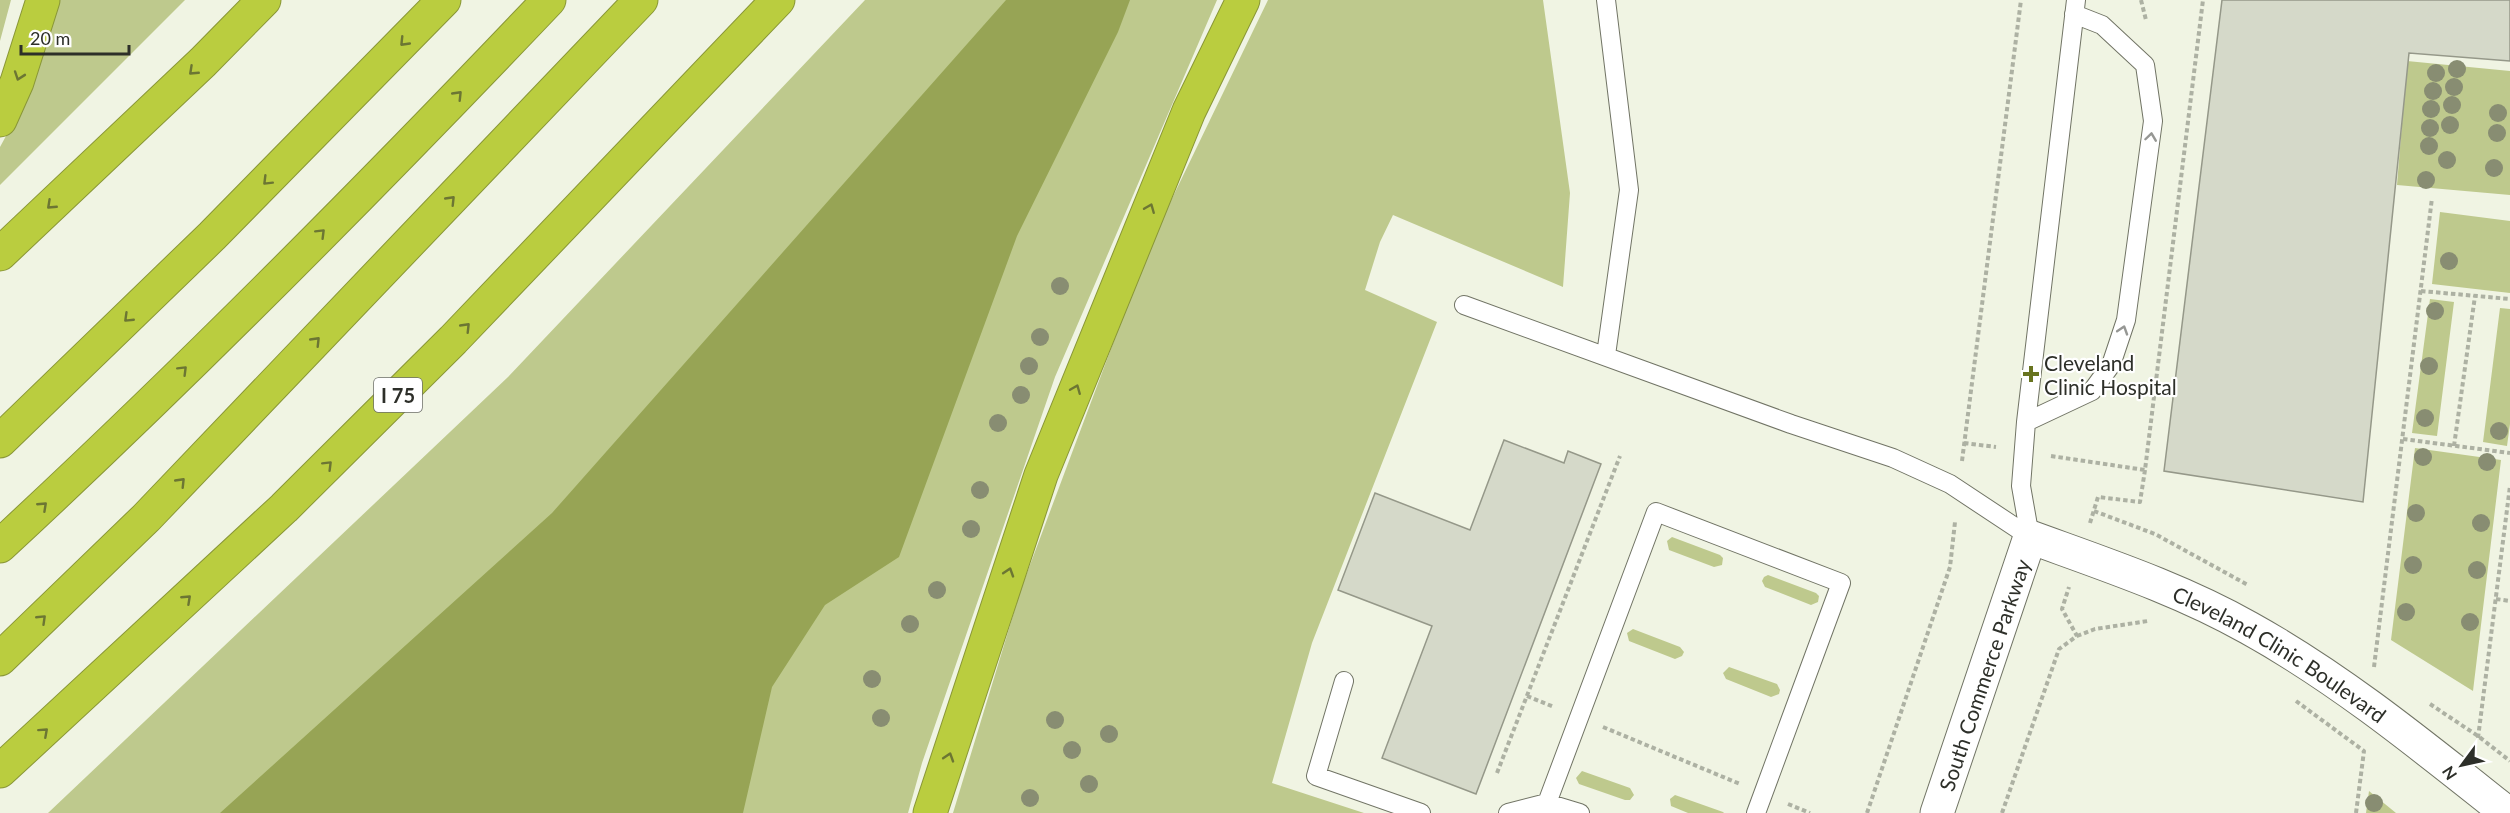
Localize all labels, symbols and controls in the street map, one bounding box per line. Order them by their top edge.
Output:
scale bar [21,18,129,56]
text: 20 m [30,27,70,49]
one-way arrow [400,36,411,46]
one-way arrow [189,64,200,75]
one-way arrow [14,70,26,81]
one-way arrow [451,91,462,102]
one-way arrow [2145,132,2157,142]
one-way arrow [263,174,273,185]
one-way arrow [444,197,455,208]
one-way arrow [48,198,59,209]
one-way arrow [1143,204,1155,215]
one-way arrow [314,229,325,240]
one-way arrow [124,310,135,321]
one-way arrow [458,323,469,334]
one-way arrow [2115,325,2128,336]
one-way arrow [309,337,320,348]
place label: Cleveland Clinic Hospital [2044,350,2177,399]
marker: Cleveland Clinic Hospital [2022,365,2040,383]
one-way arrow [175,367,186,378]
road number: I 75 [374,378,422,412]
one-way arrow [1069,384,1081,395]
one-way arrow [320,461,331,472]
one-way arrow [174,478,185,489]
one-way arrow [36,503,47,514]
street label: South Commerce Parkway [1933,555,2034,794]
one-way arrow [1002,567,1015,578]
street label: Cleveland Clinic Boulevard [2169,580,2391,727]
one-way arrow [180,595,190,606]
one-way arrow [35,615,46,626]
one-way arrow [37,728,47,739]
north arrow [2432,735,2492,795]
one-way arrow [941,752,954,763]
text: N [2438,763,2460,784]

